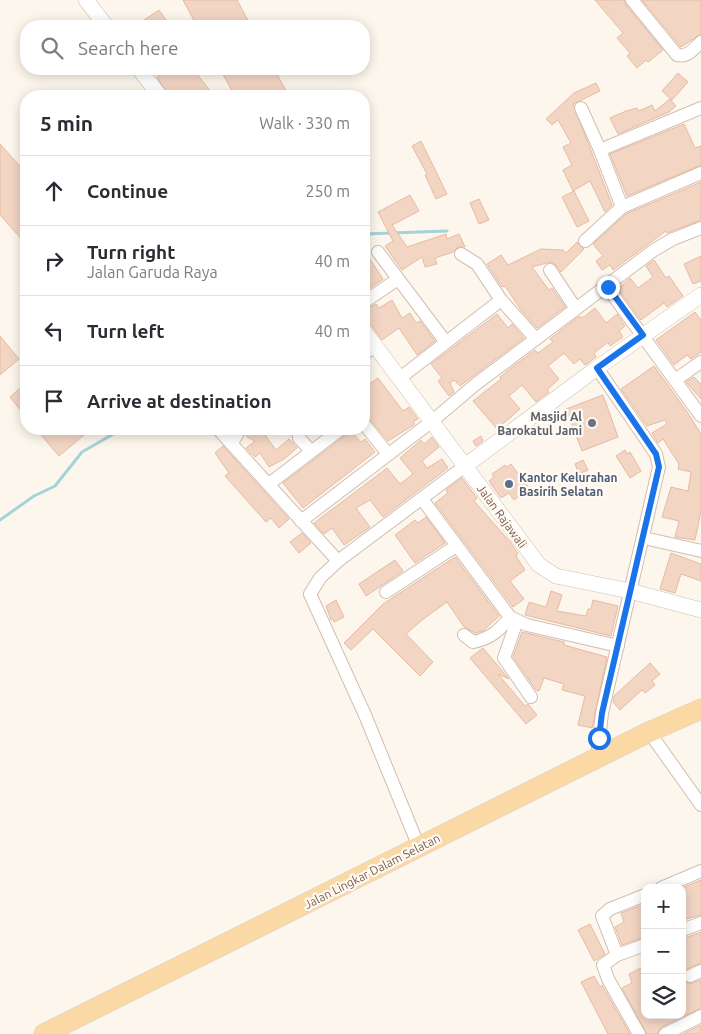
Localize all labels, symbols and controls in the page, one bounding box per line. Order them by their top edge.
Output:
search box [20,20,370,75]
icon: search [38,34,66,62]
text: Search here [78,37,178,59]
text: 5 min [40,111,93,135]
text: Walk · 330 m [259,114,350,132]
icon: ahead [40,177,68,205]
text: Continue [87,180,168,202]
text: 250 m [305,182,350,200]
text: Turn right [87,241,175,263]
icon: right [40,247,68,275]
text: 40 m [314,252,350,270]
text: Jalan Garuda Raya [87,263,218,281]
route end [597,276,620,299]
icon: left [40,317,68,345]
text: Turn left [87,320,165,342]
text: 40 m [314,322,350,340]
icon: arrive [40,387,68,415]
text: Arrive at destination [87,390,272,412]
place label: Masjid Al Barokatul Jami [497,410,582,437]
marker: Masjid Al Barokatul Jami [586,417,598,429]
place label: Kantor Kelurahan Basirih Selatan [519,471,617,498]
marker: Kantor Kelurahan Basirih Selatan [503,478,515,490]
street label: Jalan Rajawali [475,482,529,550]
route start [588,727,611,750]
street label: Jalan Lingkar Dalam Selatan [302,831,442,911]
map controls [641,884,686,1019]
button: + [641,884,686,929]
button: − [641,929,686,974]
button: layers [641,974,686,1019]

